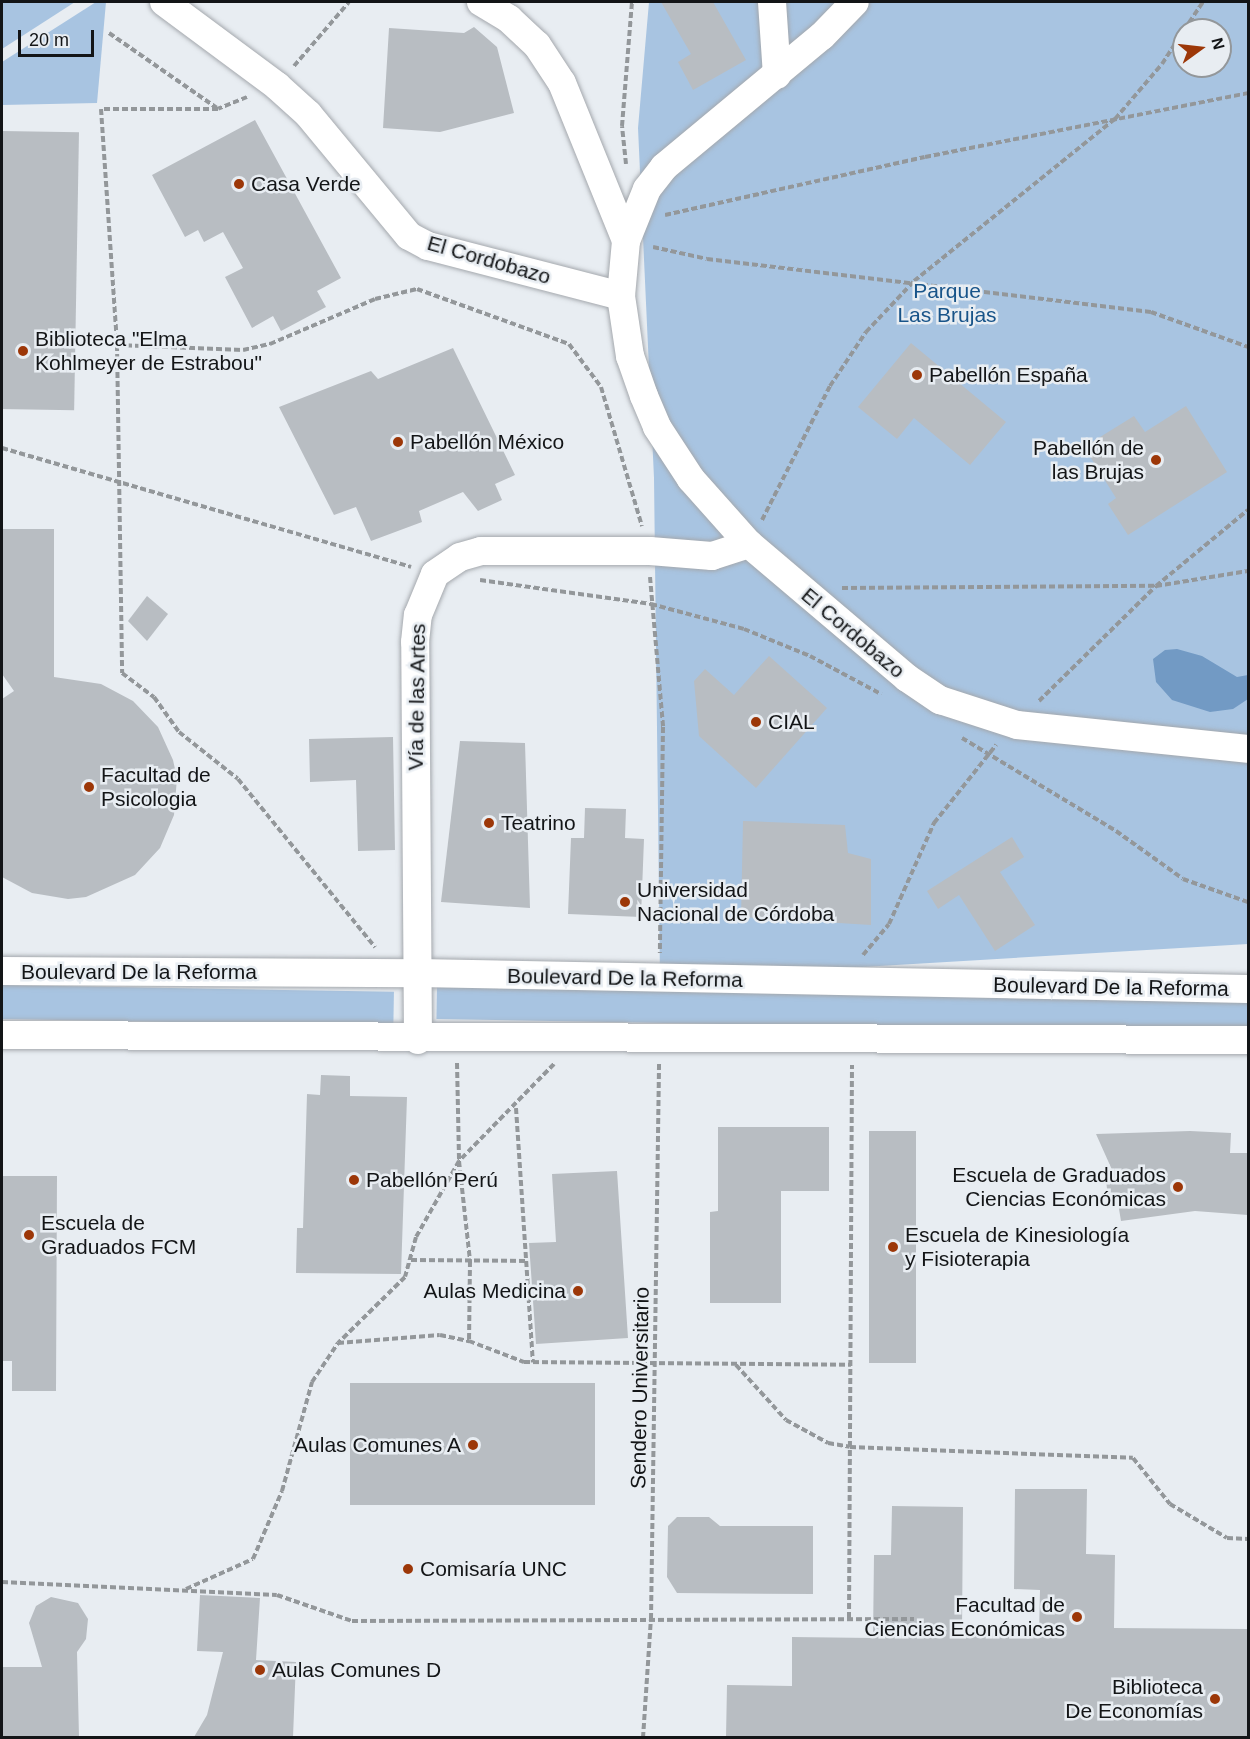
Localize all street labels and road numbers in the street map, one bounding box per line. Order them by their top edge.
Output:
street label: El Cordobazo [424,230,554,290]
street label: El Cordobazo [796,582,910,684]
street label: Vía de las Artes [403,623,431,771]
street label: Boulevard De la Reforma [21,959,257,985]
street label: Boulevard De la Reforma [507,963,743,993]
street label: Boulevard De la Reforma [993,972,1229,1002]
street label: Sendero Universitario [626,1287,654,1489]

